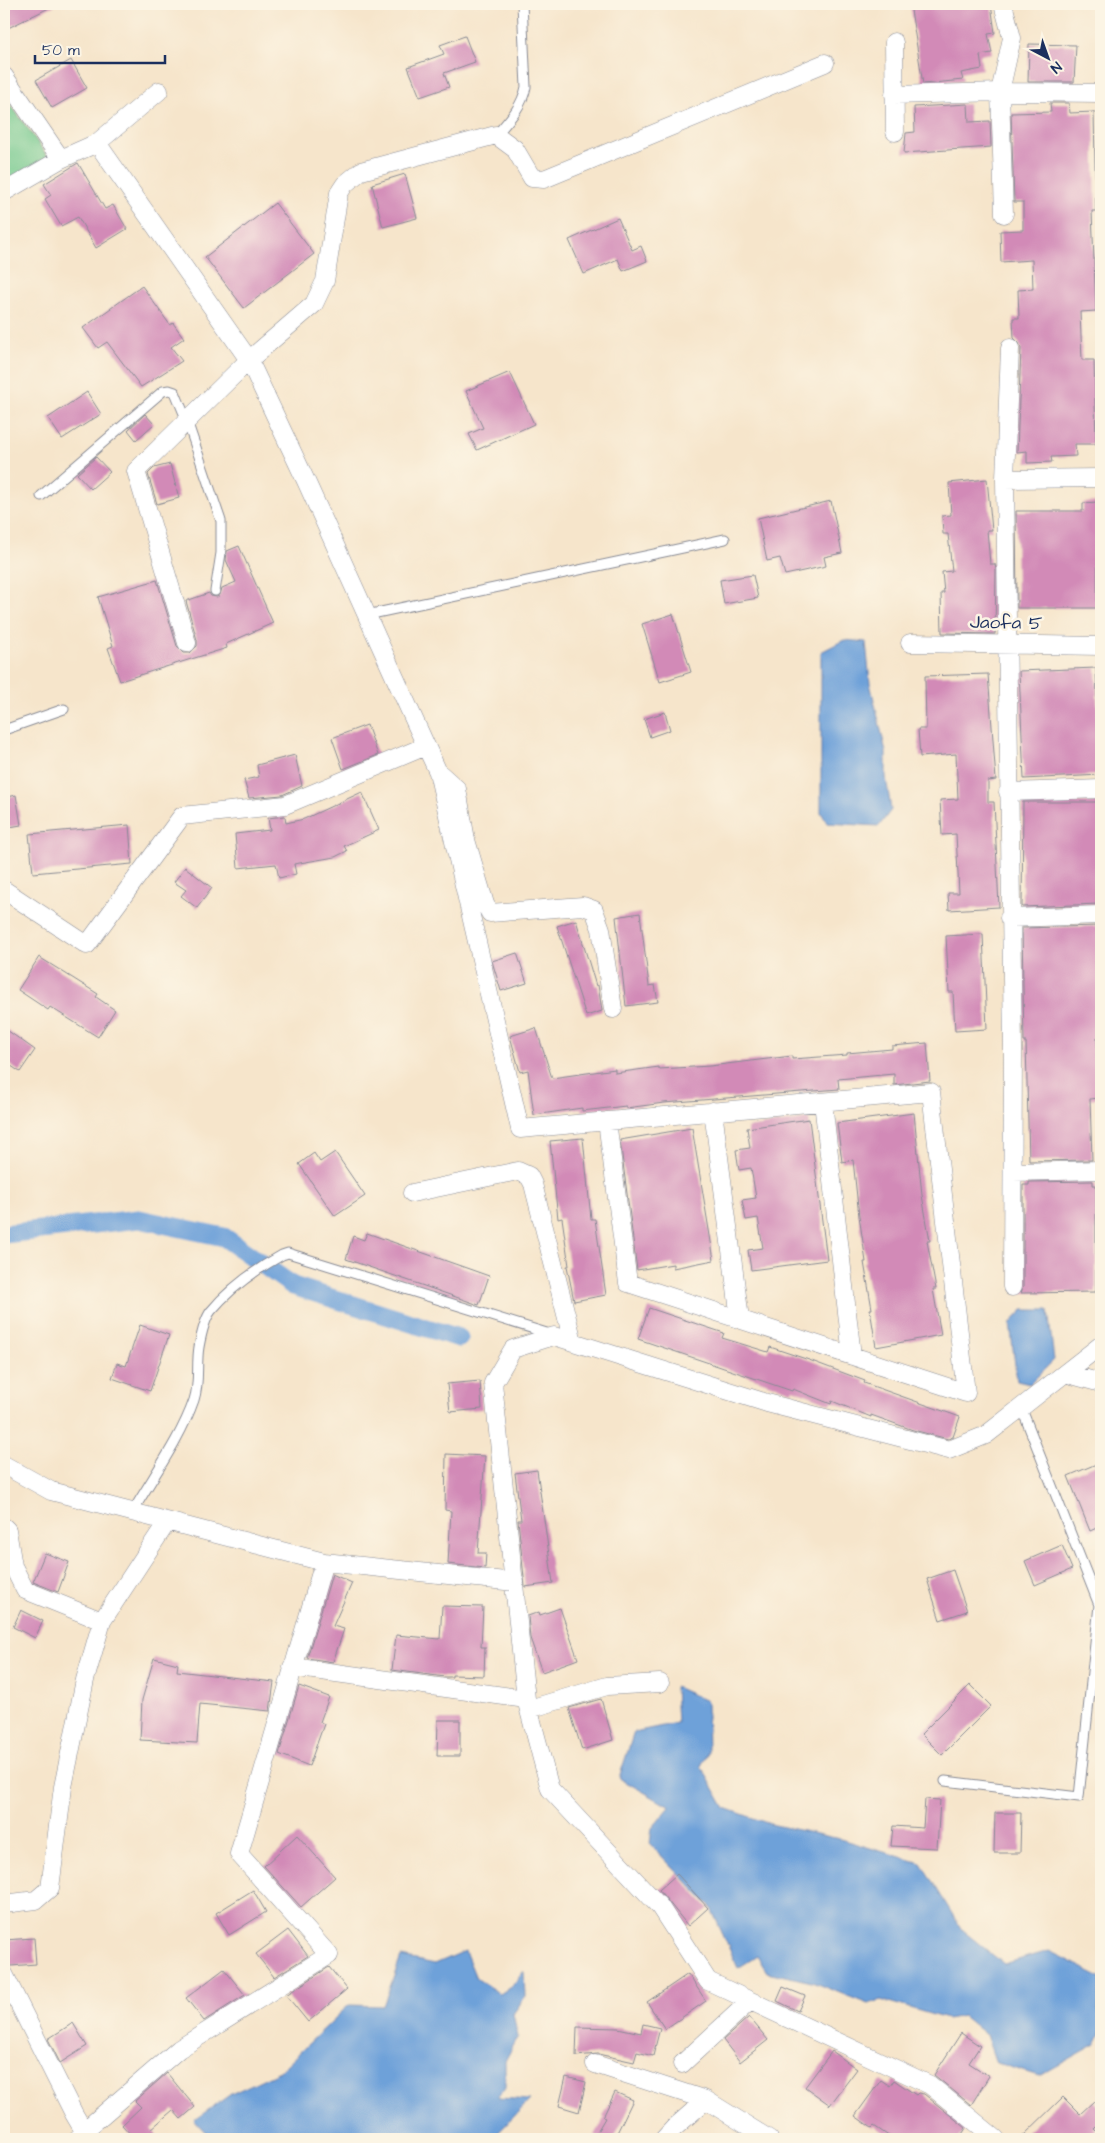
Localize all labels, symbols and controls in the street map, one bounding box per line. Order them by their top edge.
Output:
scale bar [35,32,165,64]
north arrow [1022,32,1072,82]
text: 50 m [42,40,80,61]
text: N [1046,57,1066,78]
street label: Jaofa 5 [970,609,1043,637]

